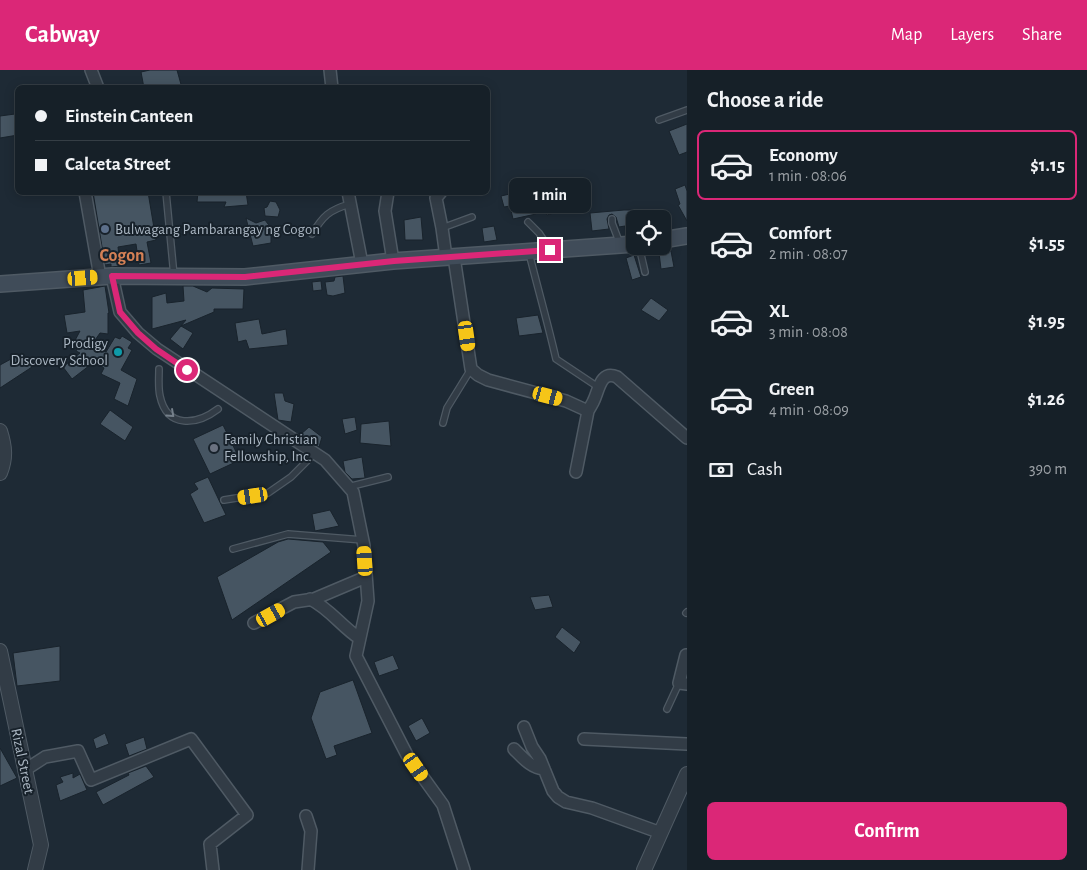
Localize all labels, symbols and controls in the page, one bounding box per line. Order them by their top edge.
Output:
text: Cabway [25,23,100,47]
text: Map [891,26,922,44]
text: Layers [950,26,994,44]
text: Share [1022,26,1062,44]
text: Choose a ride [707,89,823,111]
text: Einstein Canteen [65,107,193,126]
icon: car [709,143,754,188]
text: Economy [769,146,838,165]
text: Calceta Street [65,155,171,174]
text: $1.15 [1030,156,1065,175]
text: 1 min · 08:06 [769,168,847,184]
callout: 1 min [509,178,591,212]
text: 1 min [533,187,567,203]
map controls [626,210,671,255]
button: locate [626,210,671,255]
icon: car [709,221,754,266]
place label: Bulwagang Pambarangay ng Cogon [115,222,320,237]
marker: Bulwagang Pambarangay ng Cogon [99,223,111,235]
text: Comfort [769,224,831,243]
text: $1.55 [1029,234,1065,253]
route end [539,239,561,261]
text: 2 min · 08:07 [769,246,848,262]
district label: Cogon [99,247,145,265]
car [67,269,98,287]
icon: car [709,299,754,344]
text: XL [769,302,789,321]
text: $1.95 [1028,312,1065,331]
car [457,320,476,352]
text: 3 min · 08:08 [769,324,848,340]
place label: Prodigy Discovery School [10,336,109,368]
marker: Prodigy Discovery School [112,346,124,358]
route start [176,359,198,381]
icon: car [709,377,754,422]
text: Green [769,380,815,399]
car [531,385,564,407]
text: $1.26 [1027,390,1065,409]
text: 4 min · 08:09 [769,402,849,418]
one-way arrow [165,408,174,417]
place label: Family Christian Fellowship, Inc. [224,432,317,464]
marker: Family Christian Fellowship, Inc. [208,442,220,454]
icon: cash [707,456,735,484]
text: Cash [747,460,783,479]
text: 390 m [1029,461,1067,477]
car [237,486,268,506]
car [356,546,373,576]
car [254,601,287,629]
street label: Rizal Street [8,727,37,795]
car [401,750,430,784]
button: Confirm [707,802,1067,860]

